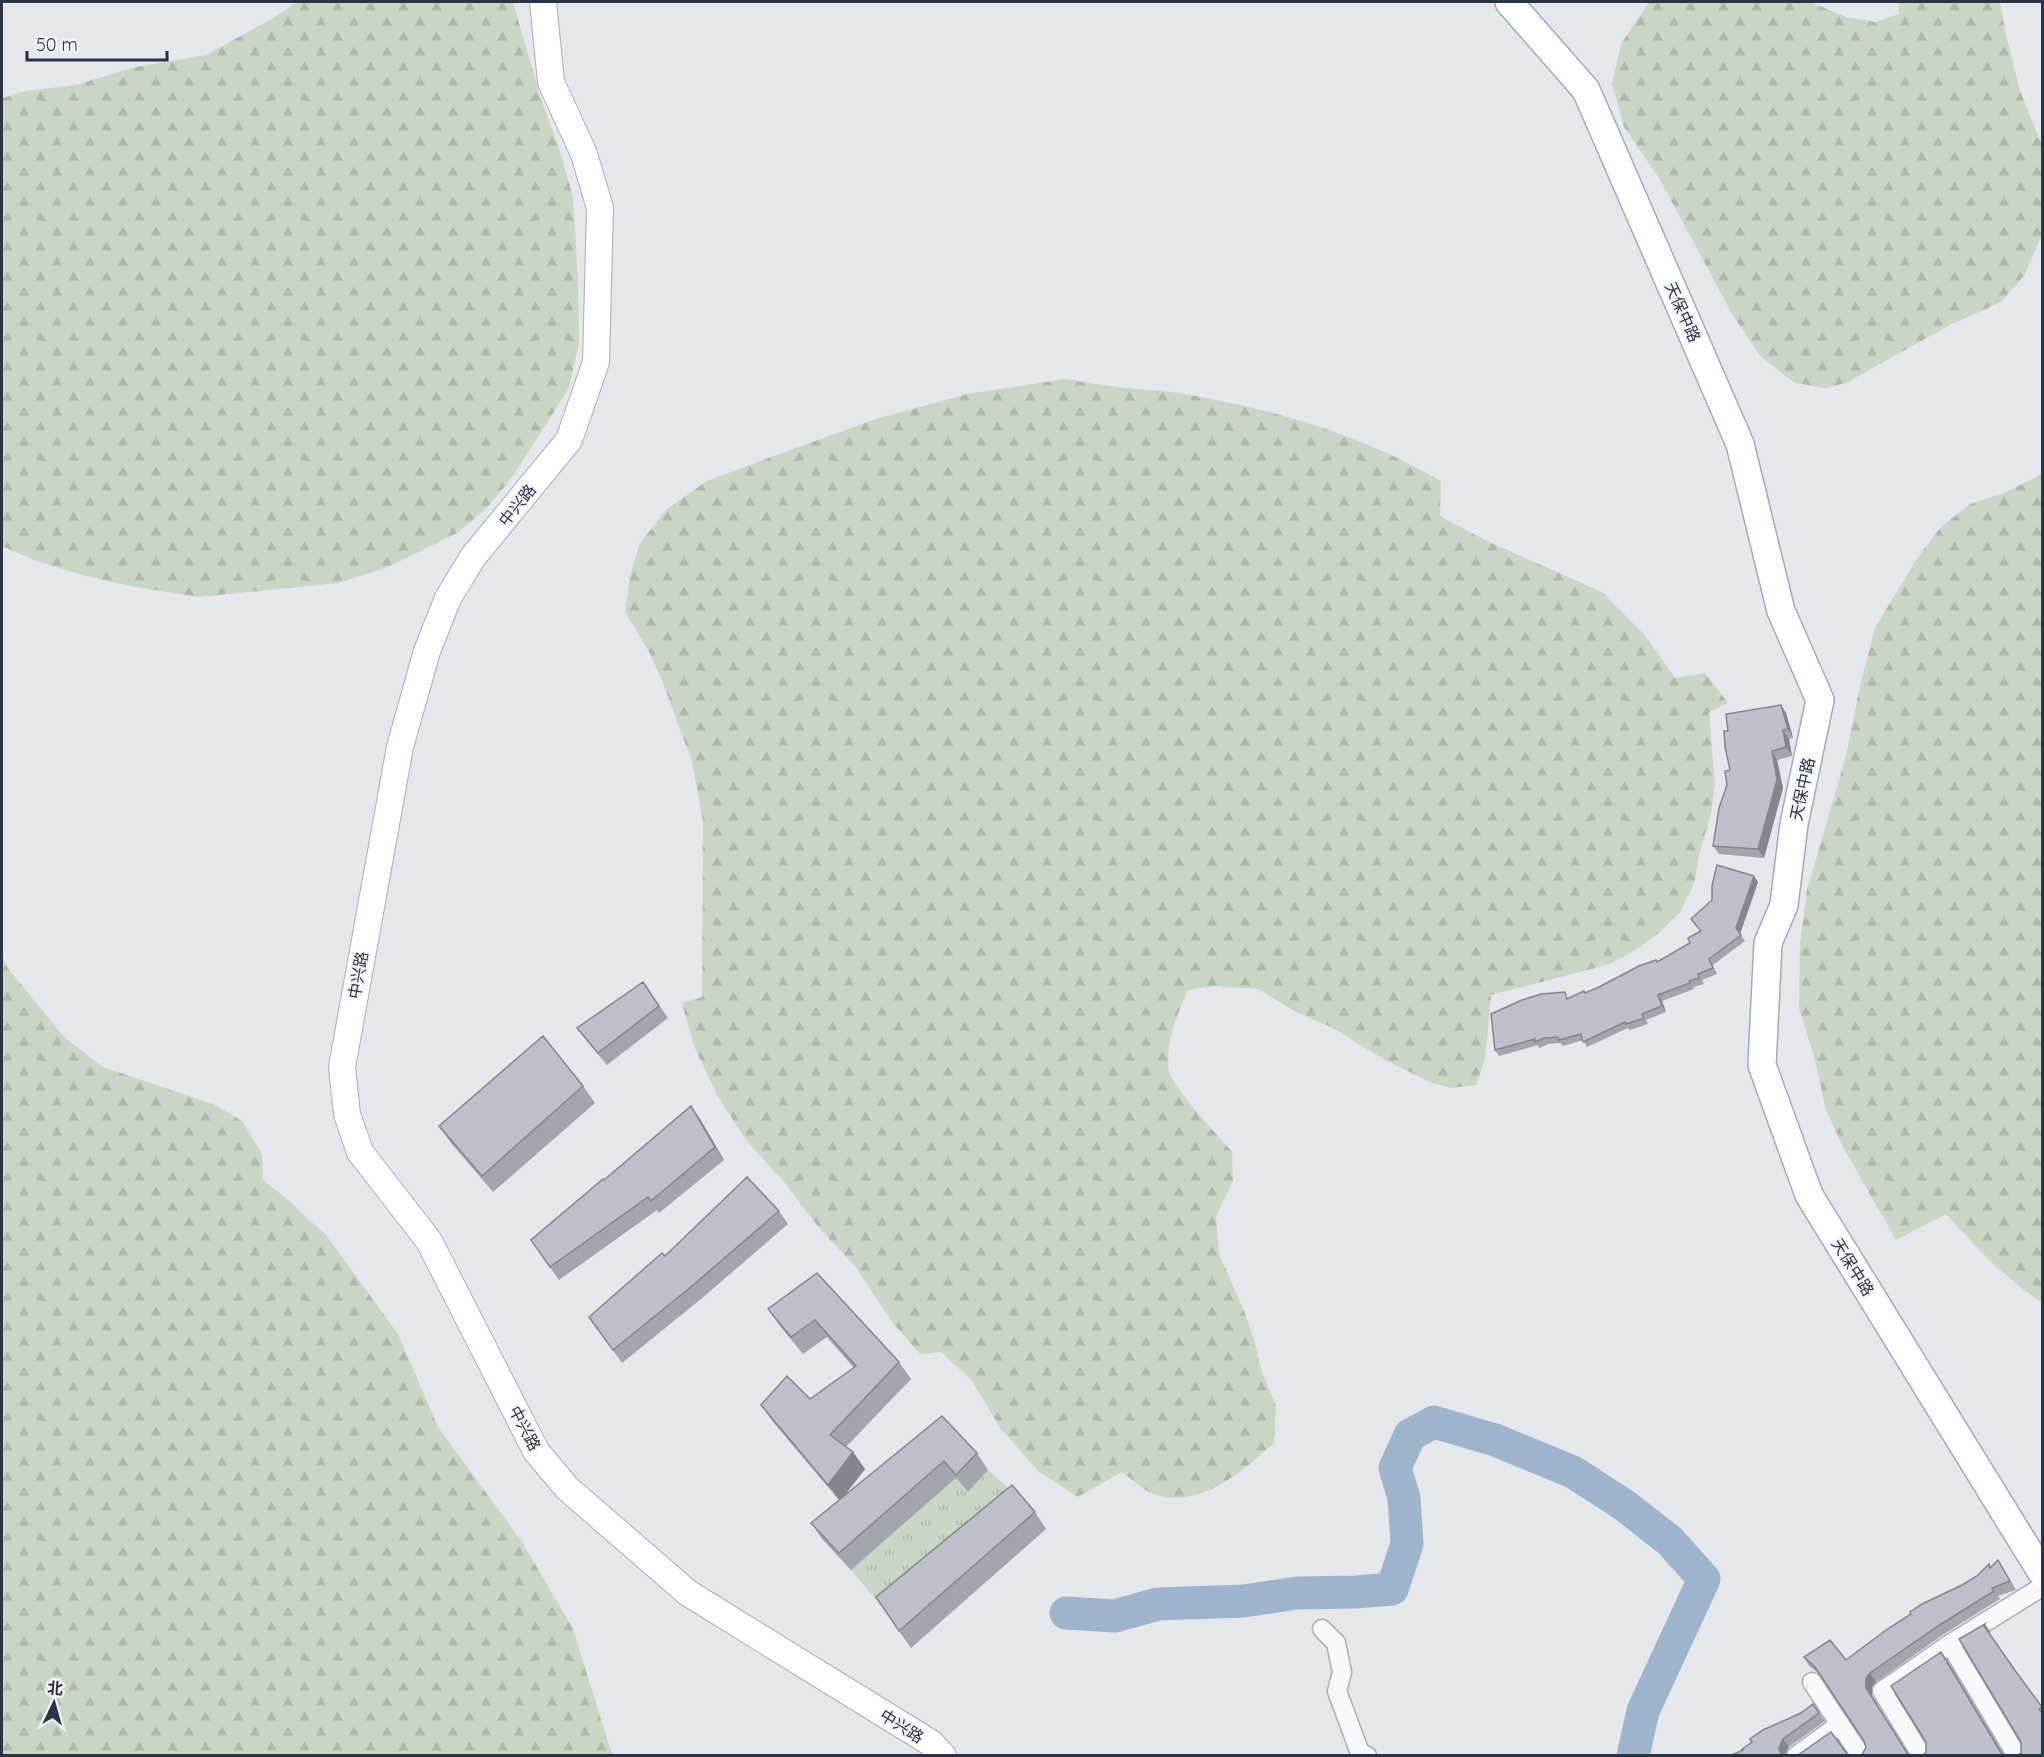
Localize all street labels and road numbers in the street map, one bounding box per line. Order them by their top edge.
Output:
street label: 天保中路 [1661,279,1705,345]
street label: 中兴路 [494,480,540,530]
street label: 天保中路 [1786,756,1818,822]
street label: 中兴路 [344,950,372,1000]
street label: 天保中路 [1828,1235,1878,1299]
street label: 中兴路 [505,1402,545,1454]
street label: 中兴路 [876,1705,928,1747]

